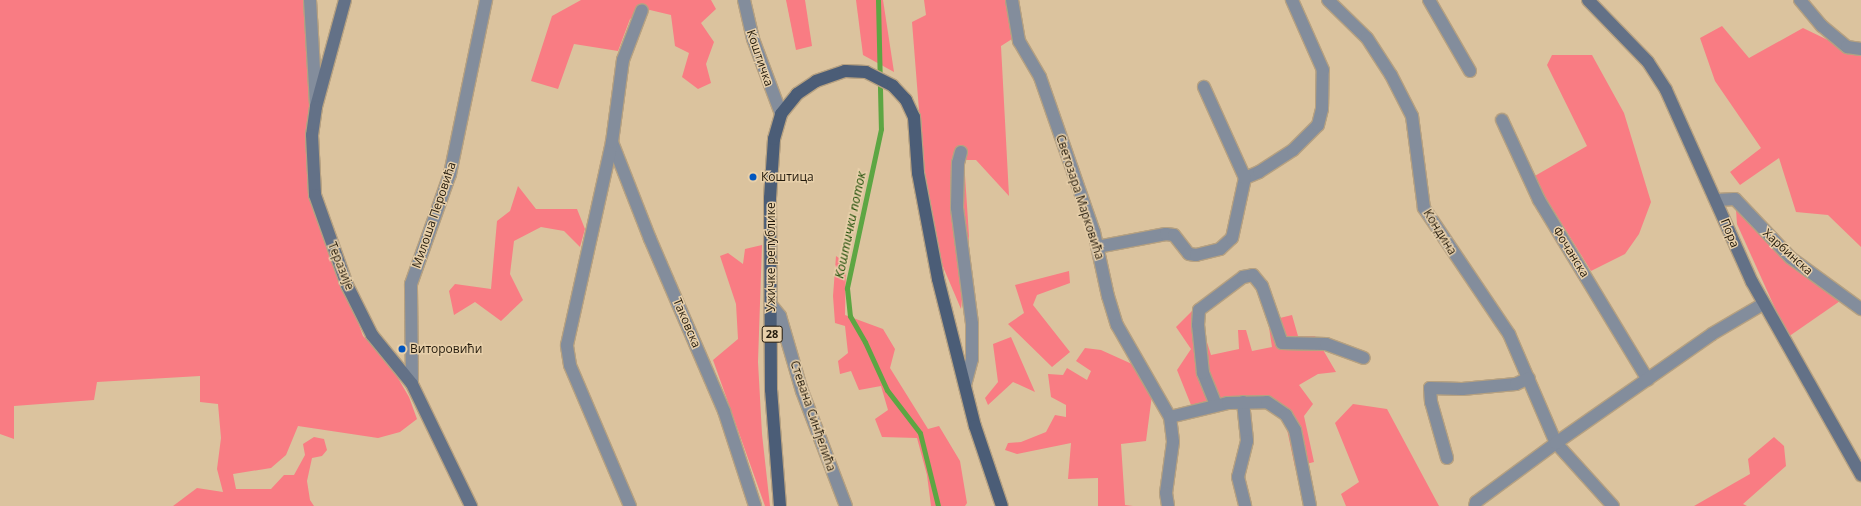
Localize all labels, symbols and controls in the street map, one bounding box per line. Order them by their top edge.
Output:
street label: Коштичка [744,28,776,88]
street label: Светозара Марковића [1053,133,1107,261]
street label: Милоша Перовића [409,160,459,270]
place label: Коштица [761,170,814,184]
water label: Коштички поток [831,170,869,280]
marker: Коштица [748,172,758,182]
street label: Ужичке републике [764,202,778,312]
street label: Кондина [1420,207,1460,257]
street label: Пора [1718,216,1742,250]
street label: Фочанска [1550,224,1592,280]
street label: Харбинска [1760,226,1816,278]
street label: Теразије [325,240,357,292]
street label: Таковска [670,296,704,350]
road number: 28 [761,325,783,343]
place label: Виторовићи [410,342,482,356]
marker: Виторовићи [397,344,407,354]
street label: Стевана Синђелића [787,359,839,473]

